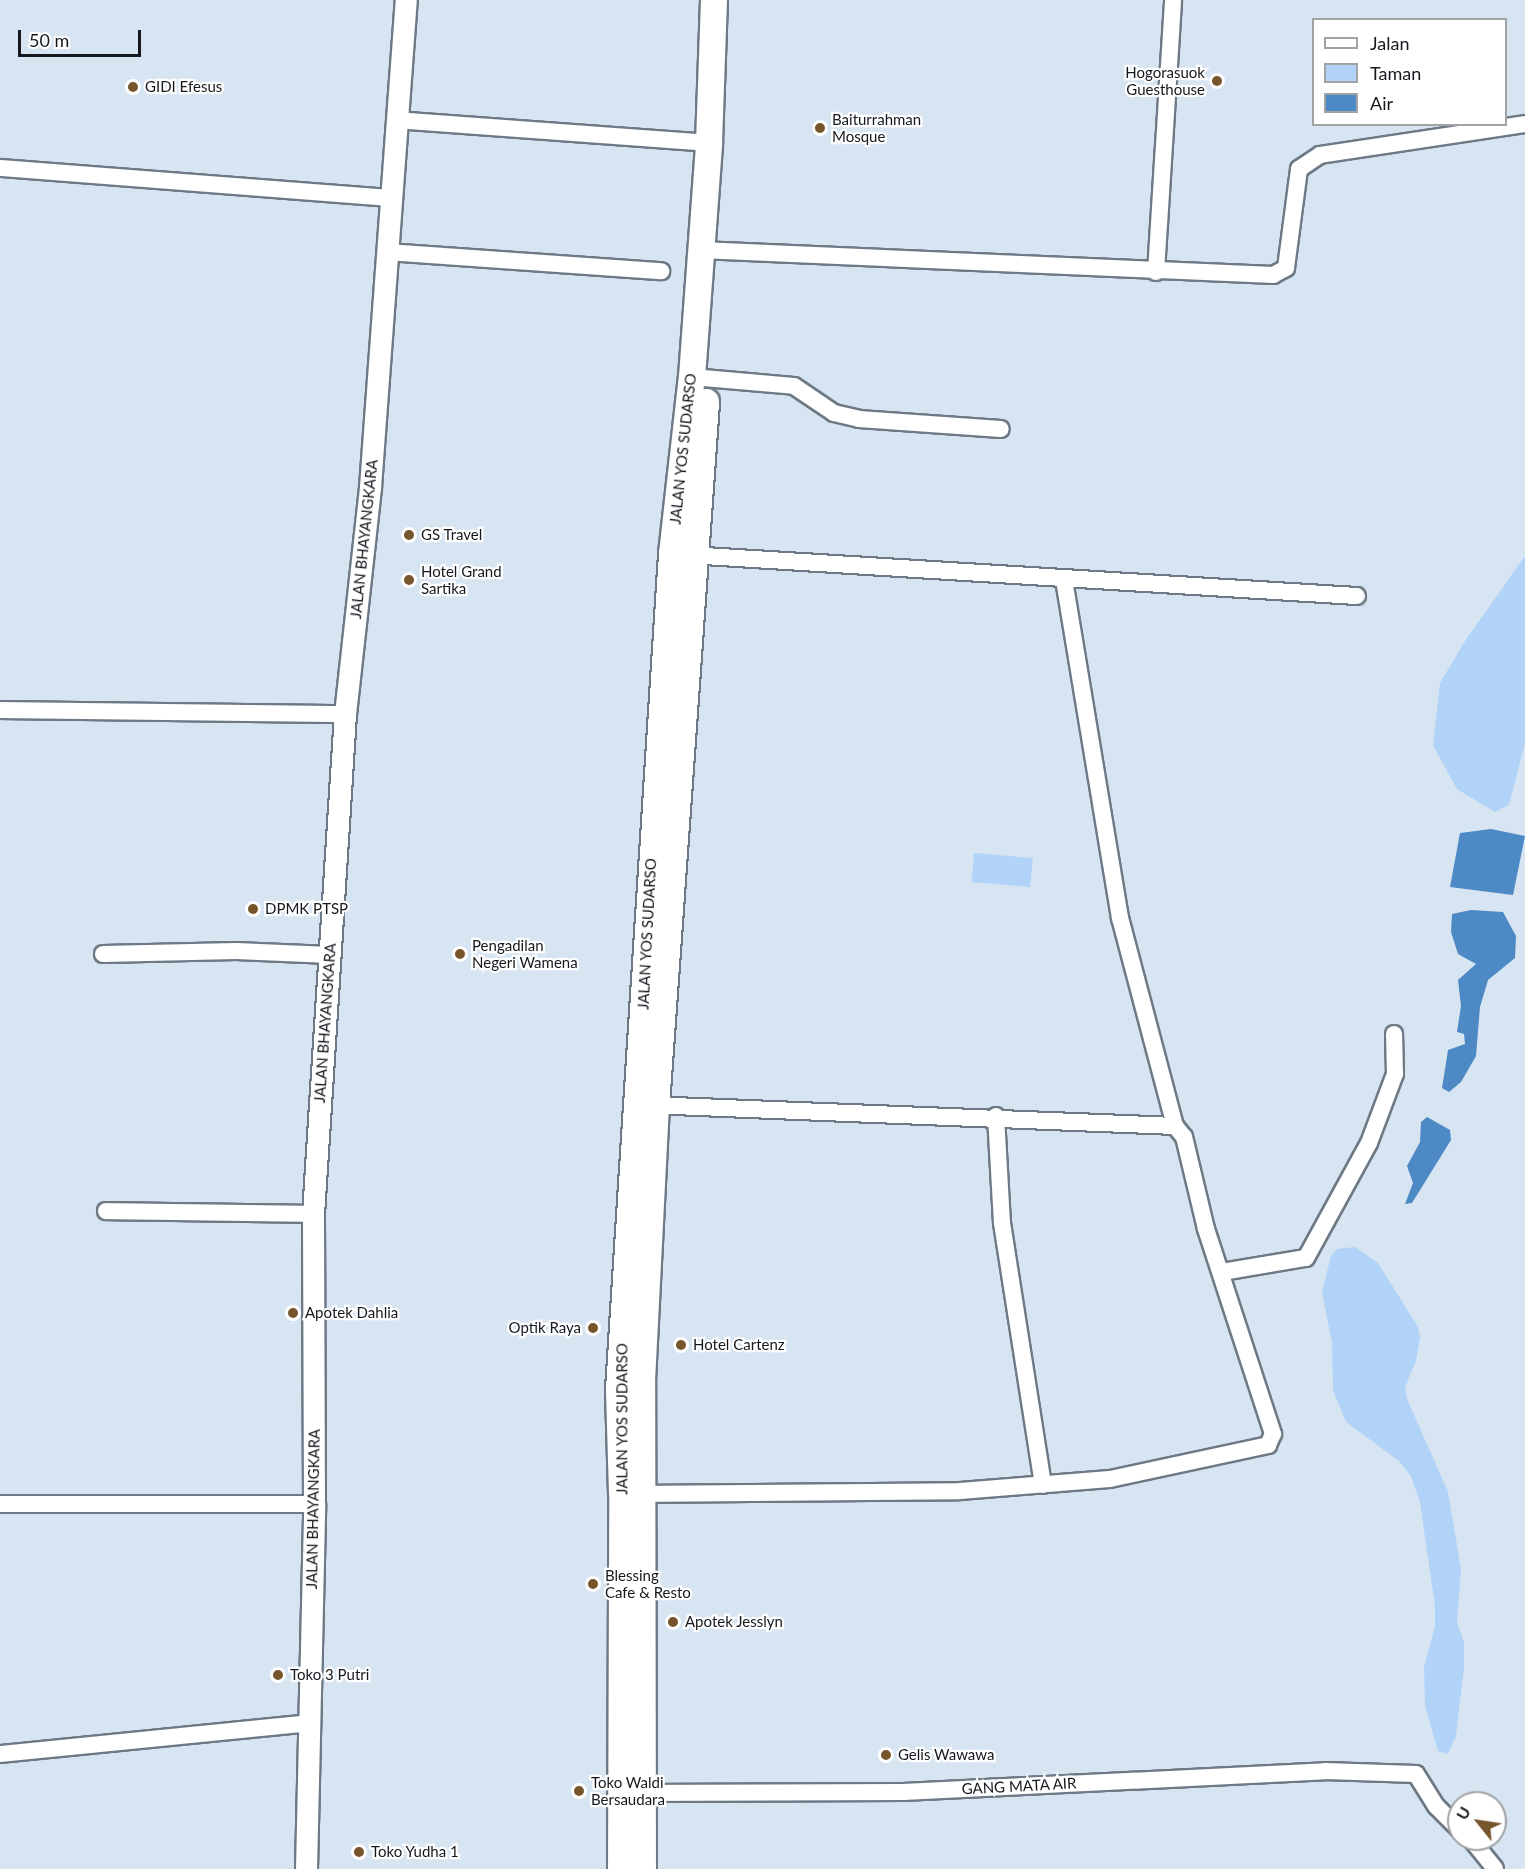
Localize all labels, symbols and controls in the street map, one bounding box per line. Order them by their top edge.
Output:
scale bar [21,18,144,56]
legend [1312,18,1507,126]
text: 50 m [29,29,69,51]
text: Jalan [1370,32,1409,54]
text: Taman [1370,62,1421,84]
place label: Hogorasuok Guesthouse [1125,63,1205,98]
marker: Hogorasuok Guesthouse [1210,74,1224,88]
place label: GIDI Efesus [145,78,222,96]
marker: GIDI Efesus [126,80,140,94]
text: Air [1370,92,1393,114]
place label: Baiturrahman Mosque [832,110,921,145]
marker: Baiturrahman Mosque [813,121,827,135]
street label: JALAN YOS SUDARSO [666,372,700,526]
street label: JALAN BHAYANGKARA [347,458,381,620]
place label: GS Travel [421,526,483,544]
marker: GS Travel [402,528,416,542]
place label: Hotel Grand Sartika [421,562,502,597]
marker: Hotel Grand Sartika [402,573,416,587]
street label: JALAN YOS SUDARSO [634,858,660,1010]
place label: DPMK PTSP [265,900,348,918]
marker: DPMK PTSP [246,902,260,916]
place label: Pengadilan Negeri Wamena [472,936,578,971]
street label: JALAN BHAYANGKARA [310,942,340,1104]
marker: Pengadilan Negeri Wamena [453,947,467,961]
place label: Apotek Dahlia [305,1304,398,1322]
marker: Apotek Dahlia [286,1306,300,1320]
place label: Optik Raya [509,1319,581,1337]
marker: Optik Raya [586,1321,600,1335]
place label: Hotel Cartenz [693,1336,785,1354]
marker: Hotel Cartenz [674,1338,688,1352]
street label: JALAN YOS SUDARSO [613,1343,631,1495]
street label: JALAN BHAYANGKARA [303,1429,323,1589]
place label: Blessing Cafe & Resto [605,1566,691,1601]
marker: Blessing Cafe & Resto [586,1577,600,1591]
place label: Apotek Jesslyn [685,1613,783,1631]
marker: Apotek Jesslyn [666,1615,680,1629]
place label: Toko 3 Putri [290,1666,369,1684]
marker: Toko 3 Putri [271,1668,285,1682]
place label: Gelis Wawawa [898,1746,995,1764]
marker: Gelis Wawawa [879,1748,893,1762]
place label: Toko Waldi Bersaudara [591,1773,665,1808]
street label: GANG MATA AIR [961,1774,1077,1798]
marker: Toko Waldi Bersaudara [572,1784,586,1798]
north arrow [1447,1791,1507,1851]
text: U [1452,1803,1474,1823]
place label: Toko Yudha 1 [371,1843,459,1861]
marker: Toko Yudha 1 [352,1845,366,1859]

